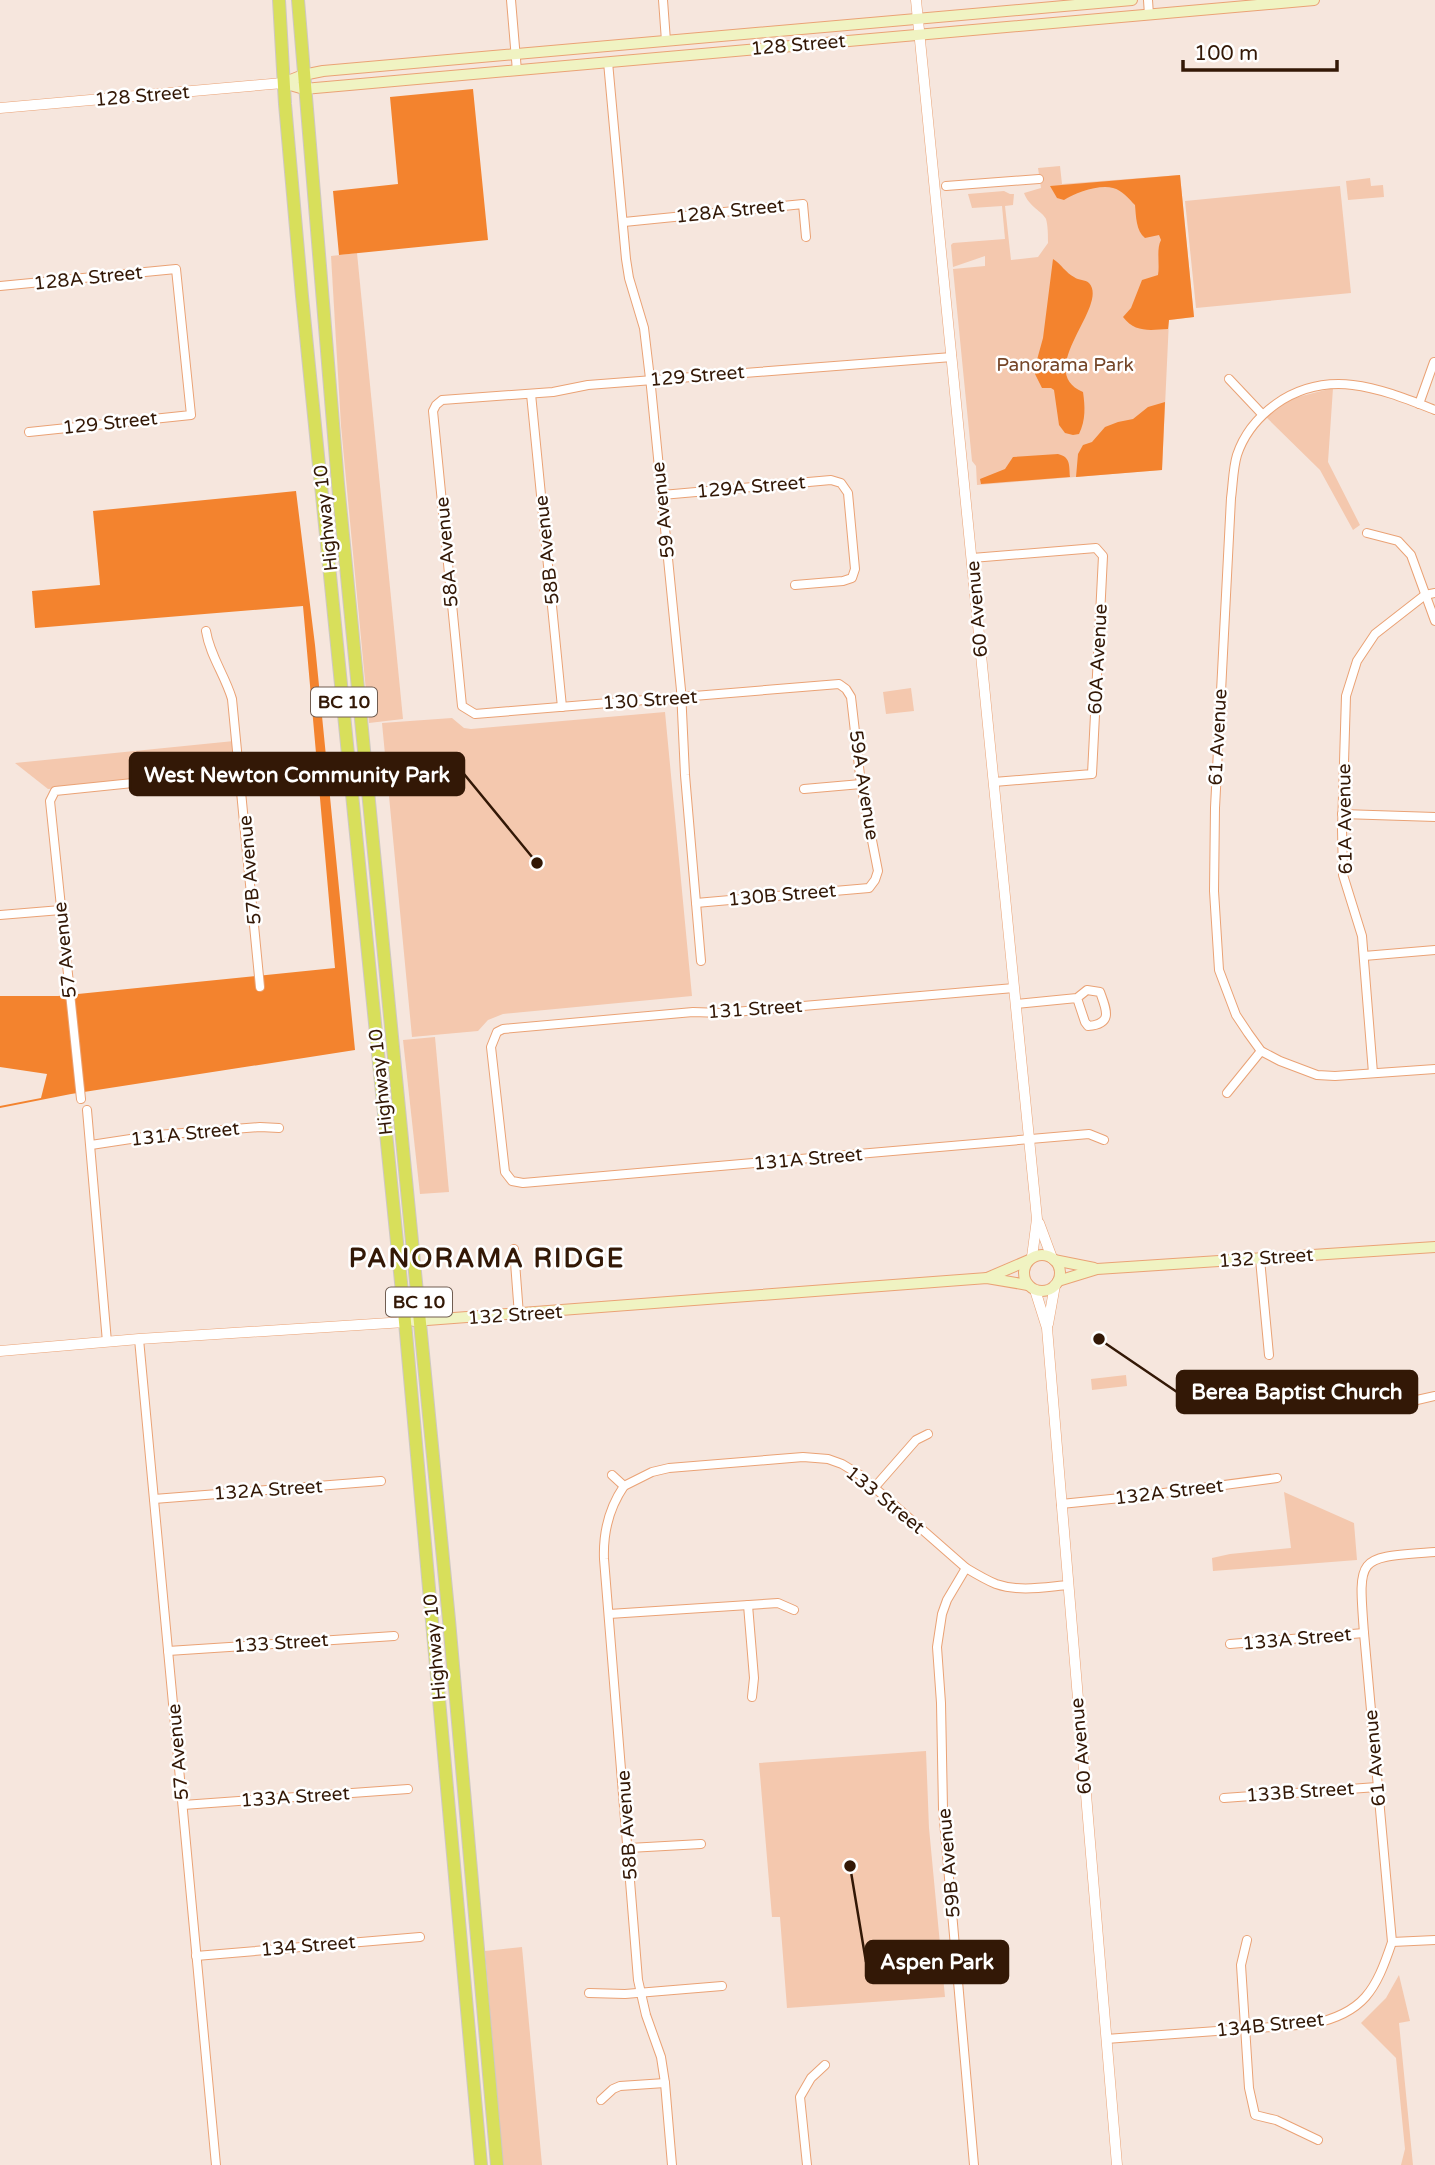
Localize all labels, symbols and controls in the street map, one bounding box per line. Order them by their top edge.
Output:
scale bar [1183,28,1337,72]
street label: 128 Street [750,30,846,60]
text: 100 m [1194,41,1258,66]
street label: 128 Street [94,81,190,111]
street label: 128A Street [675,194,785,228]
street label: 128A Street [33,261,143,295]
park label: Panorama Park [996,354,1134,376]
street label: 129 Street [649,361,745,391]
street label: 129 Street [62,407,158,439]
street label: 59 Avenue [647,461,679,559]
street label: Highway 10 [309,464,343,572]
street label: 129A Street [696,471,806,503]
street label: 58B Avenue [530,494,564,606]
street label: 58A Avenue [431,496,463,608]
street label: 60 Avenue [962,560,992,658]
street label: 60A Avenue [1084,603,1112,715]
street label: 130 Street [602,686,698,714]
road number: BC 10 [311,688,377,716]
street label: 61 Avenue [1204,688,1232,786]
street label: 59A Avenue [844,728,884,842]
callout: West Newton Community Park [130,753,464,795]
text: West Newton Community Park [144,763,450,788]
street label: 61A Avenue [1333,763,1357,875]
street label: 57B Avenue [234,814,266,926]
street label: 130B Street [727,879,837,911]
street label: 57 Avenue [49,901,81,999]
street label: 131 Street [707,995,803,1023]
street label: Highway 10 [364,1028,398,1136]
street label: 131A Street [130,1117,240,1151]
street label: 131A Street [753,1143,863,1175]
district label: PANORAMA RIDGE [349,1243,625,1274]
street label: 132 Street [1218,1244,1314,1272]
road number: BC 10 [386,1288,452,1316]
street label: 132 Street [467,1301,563,1329]
callout: Berea Baptist Church [1177,1371,1417,1413]
text: Berea Baptist Church [1191,1380,1403,1405]
street label: 133 Street [841,1462,929,1538]
street label: 132A Street [1113,1474,1225,1510]
street label: 132A Street [213,1475,323,1505]
street label: Highway 10 [419,1593,451,1701]
street label: 133A Street [1242,1623,1352,1655]
street label: 133 Street [233,1629,329,1657]
street label: 60 Avenue [1066,1697,1096,1795]
street label: 57 Avenue [163,1703,193,1801]
street label: 61 Avenue [1360,1709,1390,1807]
street label: 58B Avenue [612,1769,642,1881]
street label: 133B Street [1245,1777,1355,1807]
street label: 133A Street [240,1782,350,1812]
street label: 59B Avenue [933,1807,965,1919]
street label: 134 Street [260,1931,356,1961]
callout: Aspen Park [866,1941,1008,1983]
text: Aspen Park [880,1950,995,1975]
street label: 134B Street [1215,2008,1325,2042]

